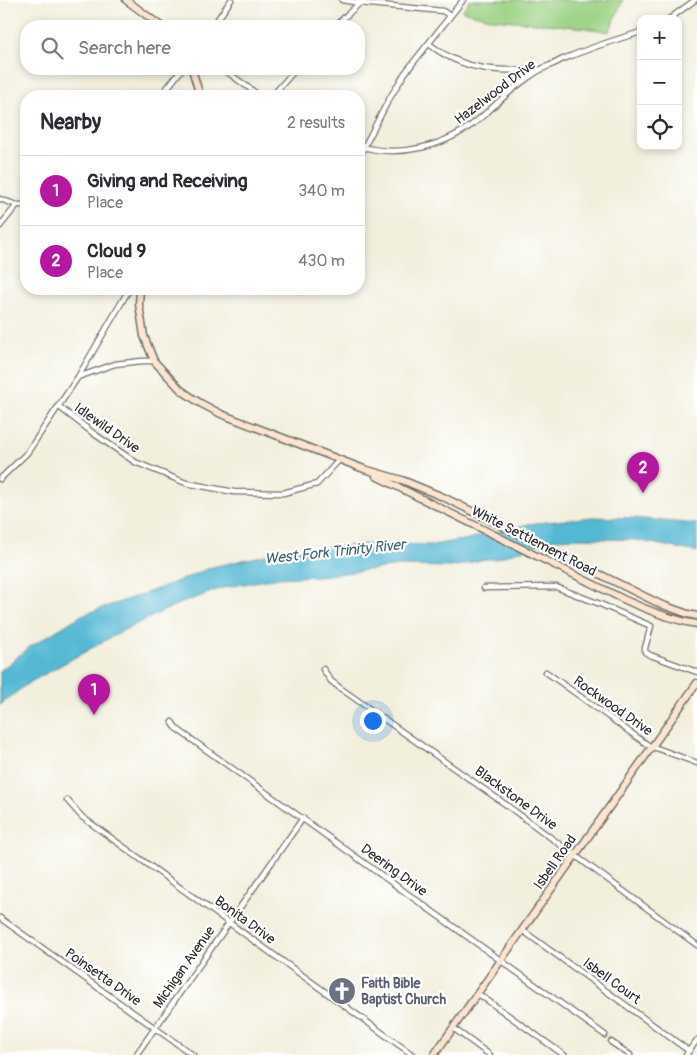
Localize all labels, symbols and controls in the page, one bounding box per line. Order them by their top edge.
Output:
map controls [637,15,682,150]
button: + [637,15,682,60]
search box [20,20,365,75]
icon: search [38,34,66,62]
text: Search here [78,36,171,60]
street label: Hazelwood Drive [451,56,539,128]
button: − [637,60,682,105]
button: locate [637,105,682,150]
text: Nearby [40,109,101,136]
text: 2 results [287,113,345,133]
text: Giving and Receiving [87,169,248,193]
text: 1 [53,181,59,201]
text: 340 m [298,181,345,201]
text: Place [87,193,123,213]
text: Cloud 9 [87,239,146,263]
text: 2 [52,251,60,271]
text: 430 m [298,251,345,271]
text: Place [87,263,123,283]
street label: Idlewild Drive [71,399,143,457]
pin: 2 [627,452,659,493]
street label: White Settlement Road [469,502,599,580]
water label: West Fork Trinity River [264,535,408,569]
street label: Rockwood Drive [570,672,656,740]
pin: 1 [78,674,110,715]
your location [360,708,386,734]
street label: Blackstone Drive [471,762,561,834]
street label: Isbell Road [530,831,580,893]
street label: Deering Drive [358,840,431,900]
street label: Bonita Drive [211,892,279,948]
street label: Michigan Avenue [150,923,219,1011]
street label: Poinsetta Drive [62,944,144,1010]
street label: Isbell Court [580,954,645,1008]
place label: Faith Bible Baptist Church [361,975,446,1008]
church icon: Faith Bible Baptist Church [327,976,357,1006]

